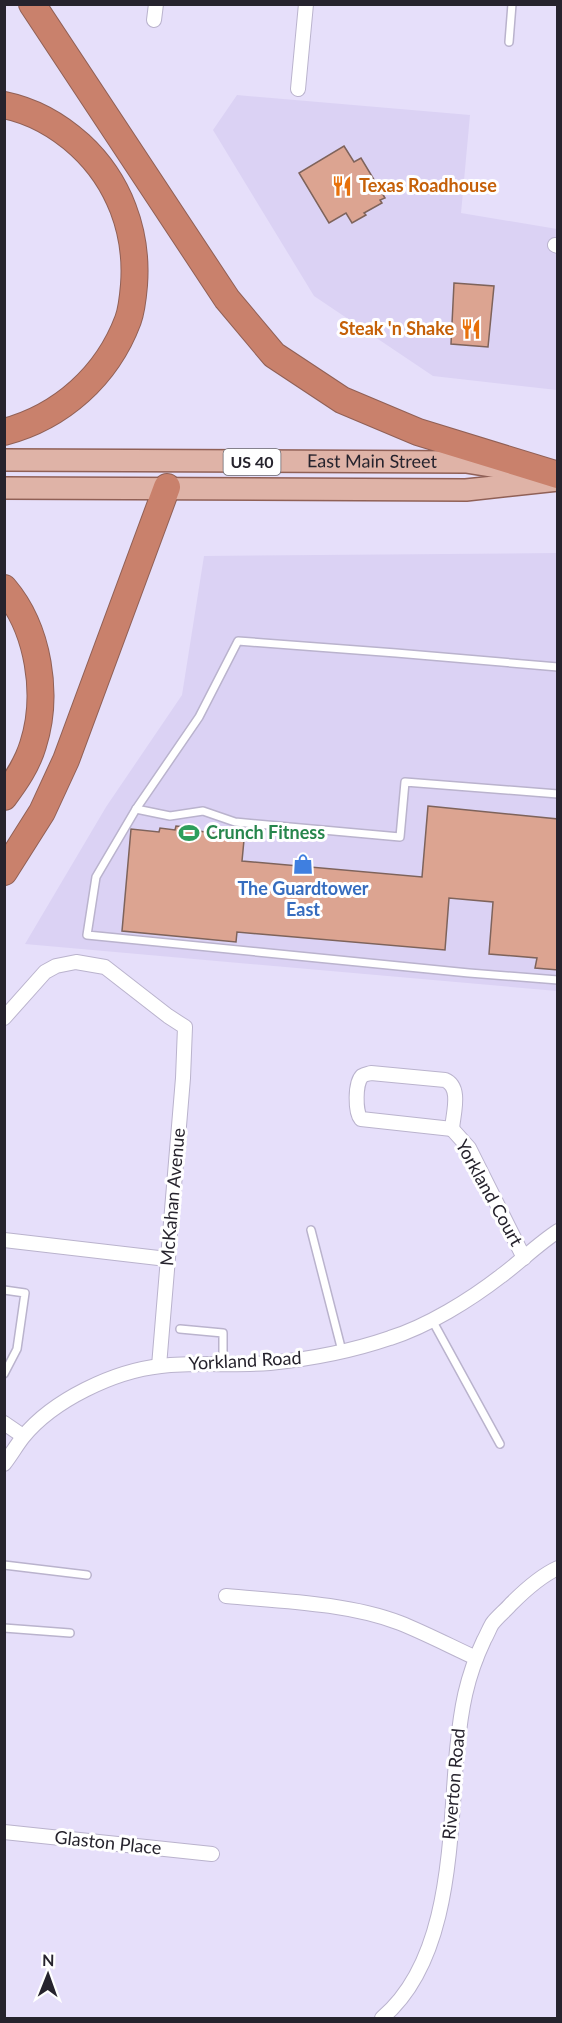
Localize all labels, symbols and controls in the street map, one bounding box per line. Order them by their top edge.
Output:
restaurant icon: Texas Roadhouse [330,174,354,198]
place label: Texas Roadhouse [359,174,497,196]
place label: Steak 'n Shake [339,317,454,339]
restaurant icon: Steak 'n Shake [459,317,483,341]
road number: US 40 [224,449,280,475]
street label: East Main Street [307,449,438,472]
sports icon: Crunch Fitness [177,821,201,845]
place label: Crunch Fitness [206,821,325,843]
shop icon: The Guardtower East [291,852,315,876]
place label: The Guardtower East [237,877,369,920]
street label: McKahan Avenue [155,1127,189,1267]
street label: Yorkland Court [452,1135,528,1250]
street label: Yorkland Road [188,1346,302,1374]
street label: Riverton Road [437,1727,469,1841]
street label: Glaston Place [54,1825,163,1859]
north arrow [18,1945,78,2005]
text: N [42,1950,55,1969]

